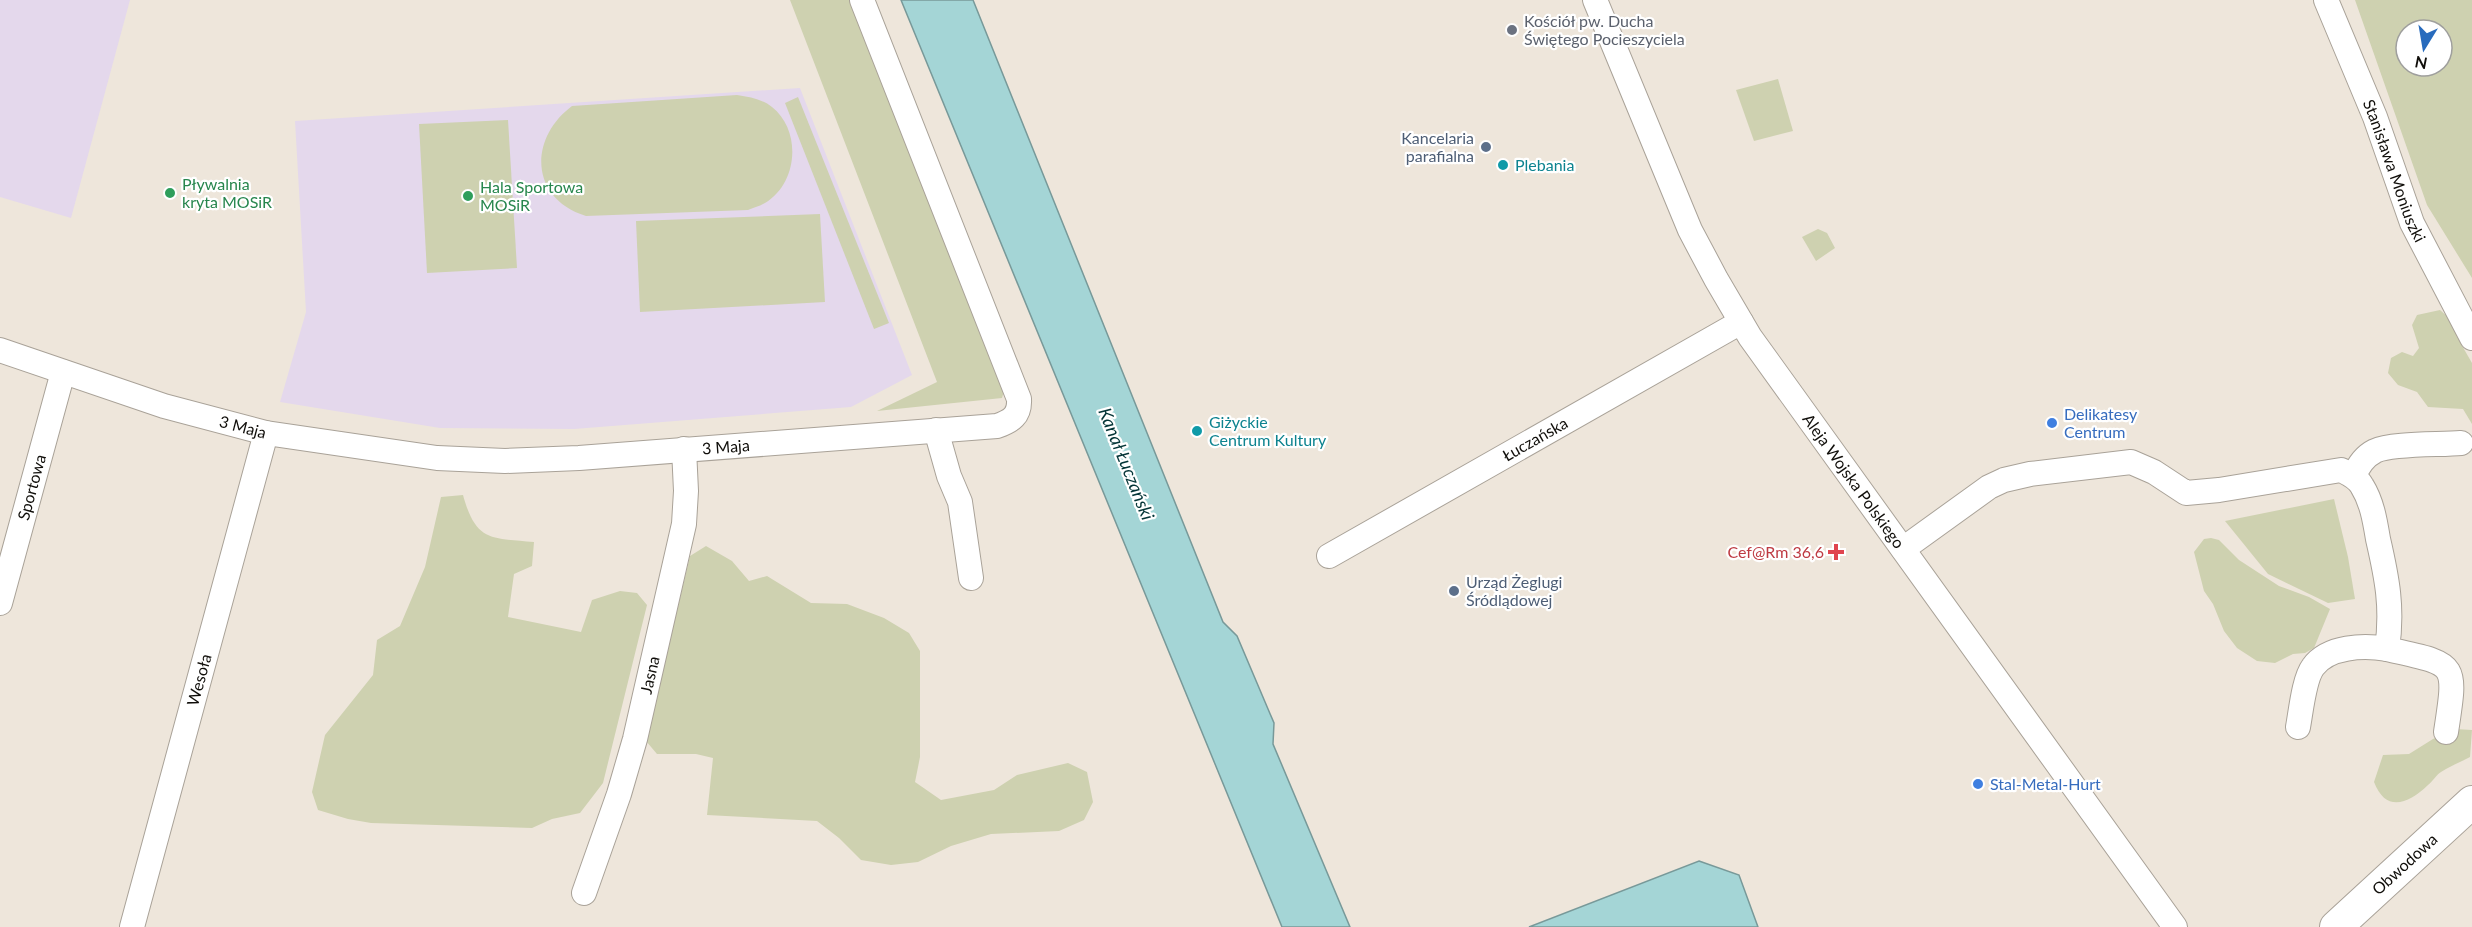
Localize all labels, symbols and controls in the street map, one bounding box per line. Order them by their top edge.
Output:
place label: Kościół pw. Ducha Świętego Pocieszyciela [1524,11,1685,48]
north arrow [2394,18,2454,78]
marker: Kościół pw. Ducha Świętego Pocieszyciela [1505,23,1519,37]
text: N [2413,53,2429,74]
street label: Stanisława Moniuszki [2360,96,2430,245]
place label: Kancelaria parafialna [1401,128,1474,165]
marker: Kancelaria parafialna [1479,140,1493,154]
place label: Plebania [1515,155,1574,174]
marker: Plebania [1496,158,1510,172]
place label: Pływalnia kryta MOSiR [182,174,272,211]
place label: Hala Sportowa MOSiR [480,177,583,214]
marker: Pływalnia kryta MOSiR [163,186,177,200]
marker: Hala Sportowa MOSiR [461,189,475,203]
water label: Kanał Łuczański [1094,404,1160,523]
place label: Delikatesy Centrum [2064,404,2138,441]
street label: Aleja Wojska Polskiego [1799,410,1909,552]
street label: 3 Maja [218,411,269,442]
place label: Giżyckie Centrum Kultury [1209,412,1327,449]
street label: Łuczańska [1499,413,1571,464]
marker: Delikatesy Centrum [2045,416,2059,430]
marker: Giżyckie Centrum Kultury [1190,424,1204,438]
street label: 3 Maja [701,435,750,458]
street label: Sportowa [13,452,49,522]
place label: Cef@Rm 36,6 [1727,542,1824,561]
marker: Cef@Rm 36,6 [1829,545,1843,559]
place label: Urząd Żeglugi Śródlądowej [1466,572,1562,609]
marker: Urząd Żeglugi Śródlądowej [1447,584,1461,598]
street label: Wesoła [182,652,215,708]
street label: Jasna [636,654,663,696]
place label: Stal-Metal-Hurt [1990,774,2101,793]
marker: Stal-Metal-Hurt [1971,777,1985,791]
street label: Obwodowa [2368,829,2441,898]

